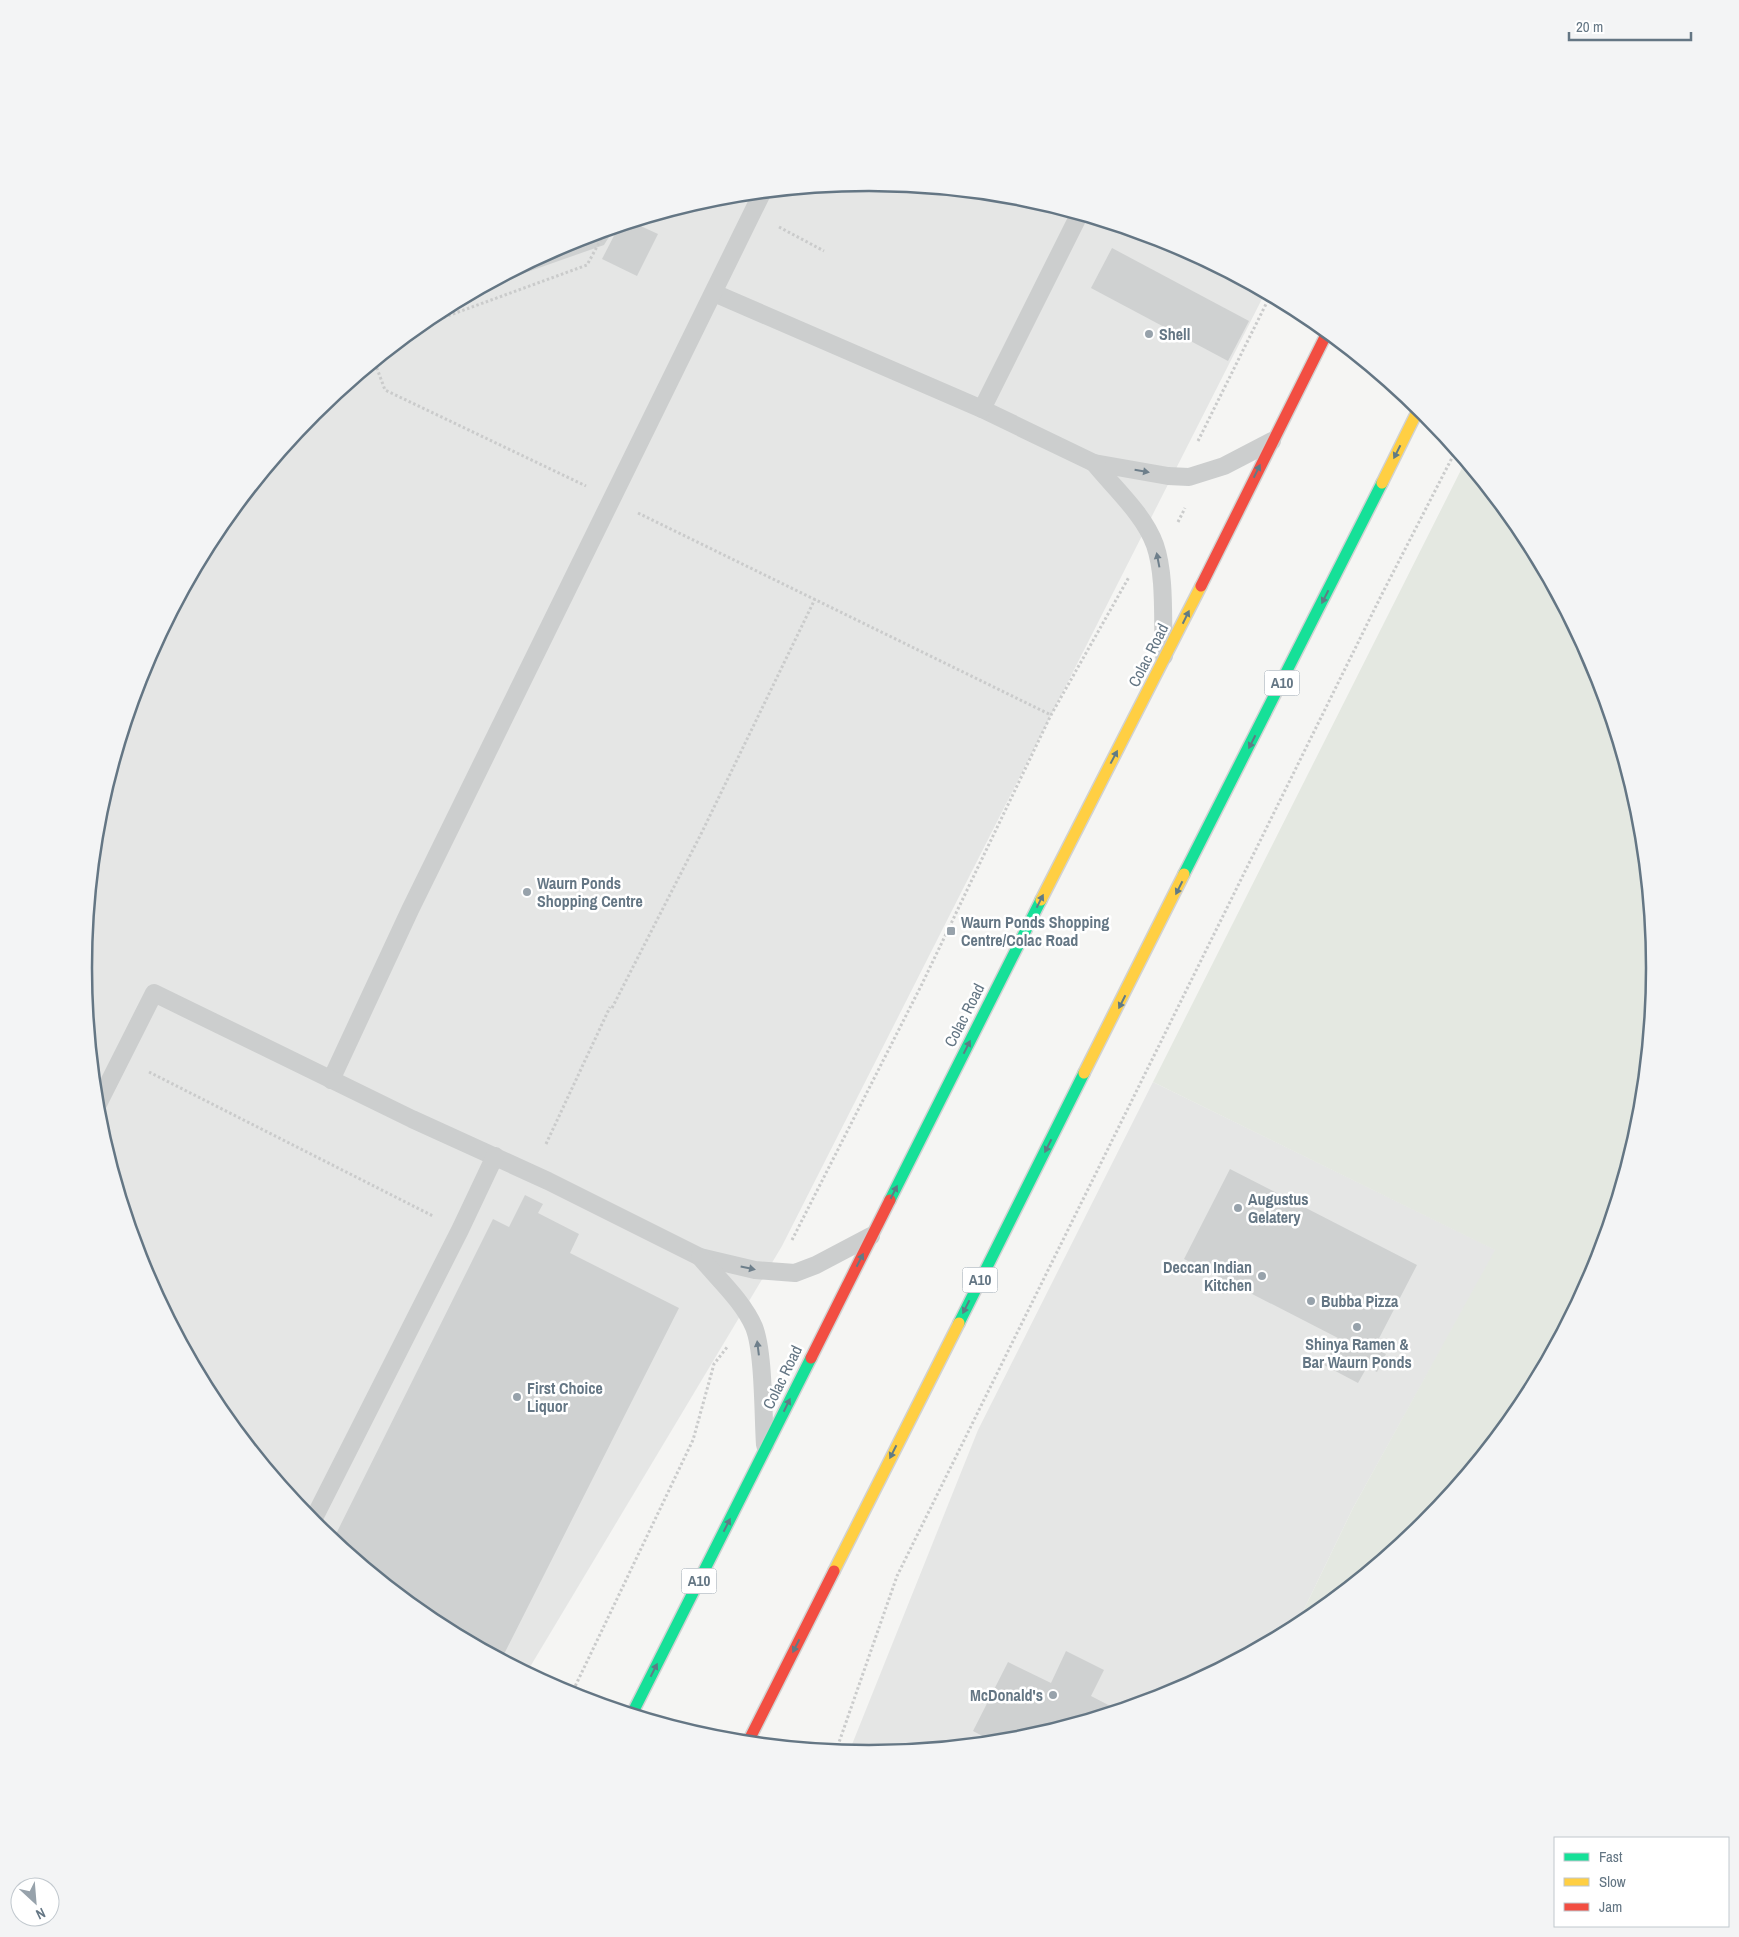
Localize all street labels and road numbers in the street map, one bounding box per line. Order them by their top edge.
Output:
street label: Colac Road [1123,619,1173,691]
road number: A10 [1264,670,1300,696]
street label: Colac Road [939,979,989,1051]
road number: A10 [962,1268,998,1292]
street label: Colac Road [757,1341,807,1413]
road number: A10 [682,1568,716,1594]

